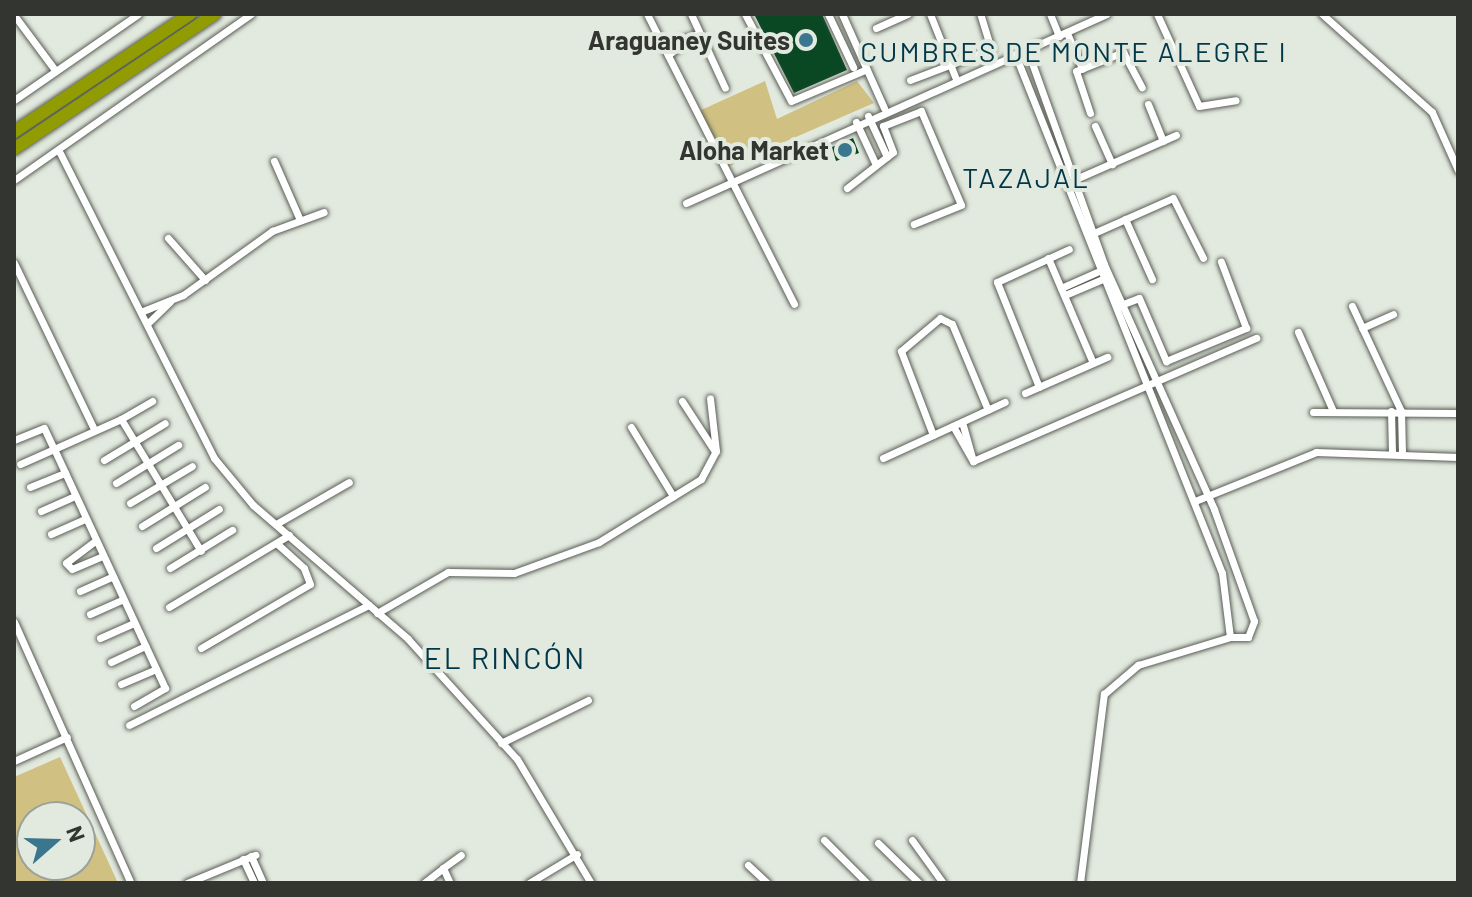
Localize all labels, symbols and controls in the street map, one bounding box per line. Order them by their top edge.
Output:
place label: Araguaney Suites [588,24,790,56]
marker: Araguaney Suites [797,31,815,49]
district label: CUMBRES DE MONTE ALEGRE I [860,34,1288,68]
place label: Aloha Market [679,134,829,166]
marker: Aloha Market [836,141,854,159]
district label: TAZAJAL [962,160,1090,194]
district label: EL RINCÓN [424,639,586,675]
north arrow [16,801,96,881]
text: N [62,822,91,845]

